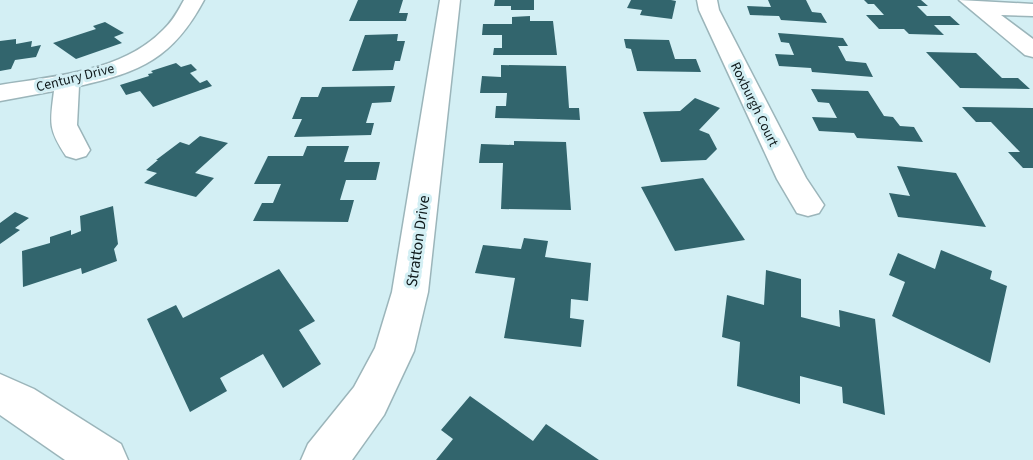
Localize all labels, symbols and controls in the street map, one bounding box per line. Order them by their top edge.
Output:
street label: Century Drive [34,59,116,97]
street label: Roxburgh Court [725,59,783,150]
street label: Stratton Drive [401,194,435,288]

